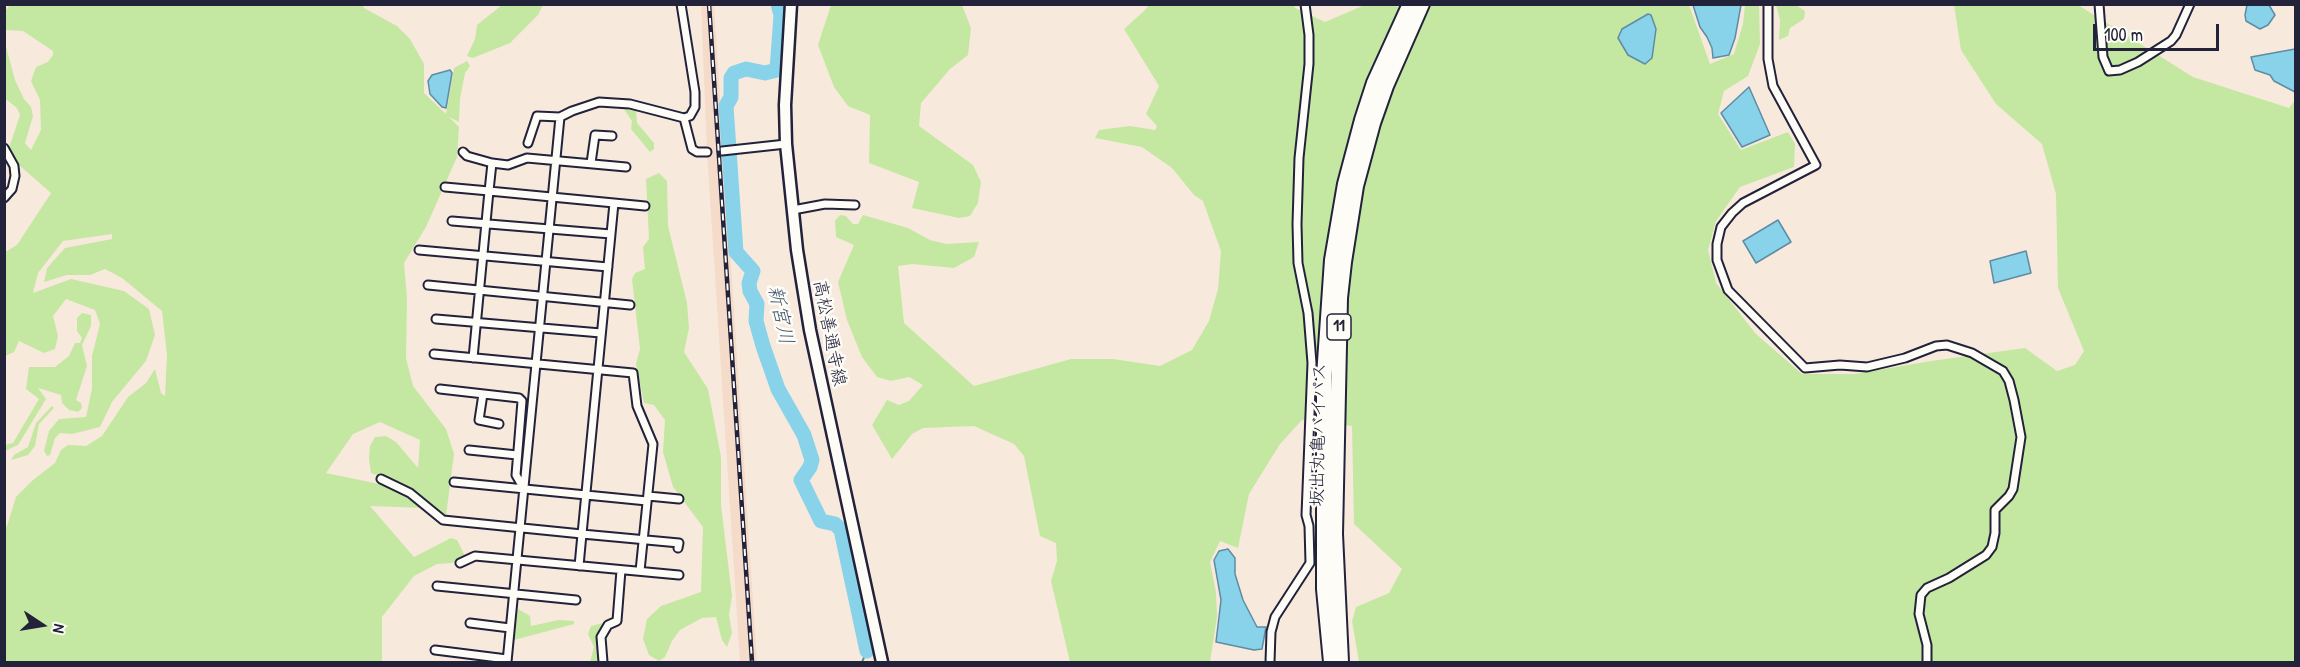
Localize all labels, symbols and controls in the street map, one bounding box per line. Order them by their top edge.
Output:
scale bar [2096,12,2222,50]
text: 100 m [2104,22,2143,47]
street label: 高松善通寺線 [808,278,850,388]
water label: 新宮川 [762,283,798,347]
road number: 11 [1327,314,1351,340]
street label: 坂出丸亀バイパス [1307,363,1331,507]
north arrow [12,595,72,655]
text: N [48,622,71,635]

